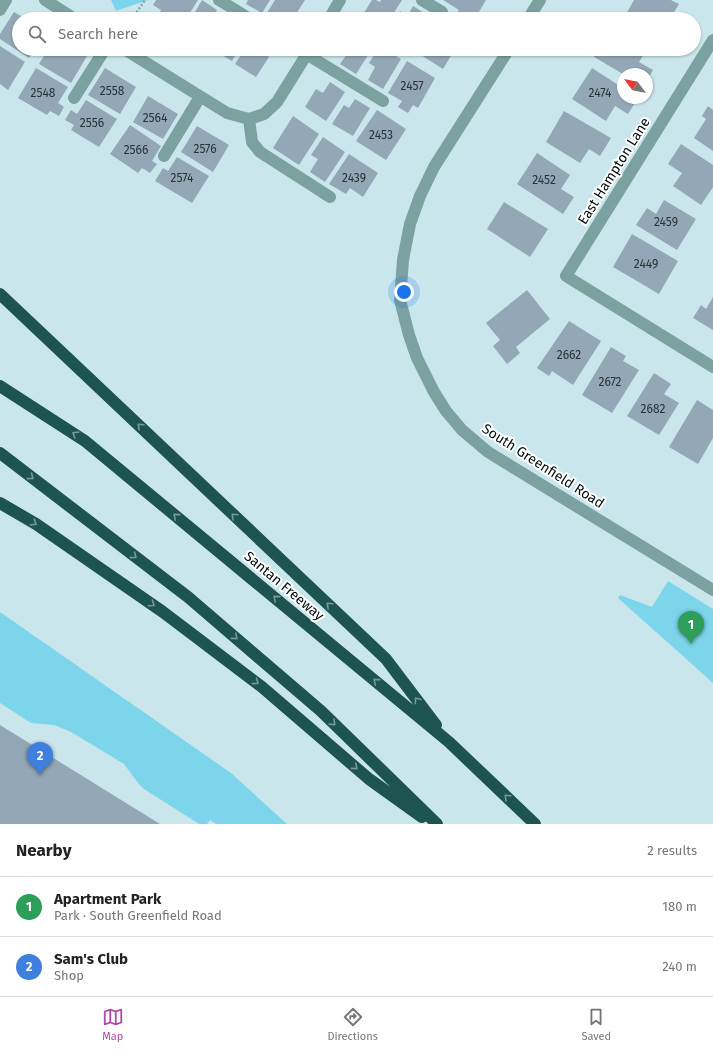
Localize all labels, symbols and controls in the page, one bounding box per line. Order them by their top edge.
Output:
search box [12,12,701,56]
icon: search [26,23,48,45]
text: Search here [58,25,138,43]
north arrow [617,68,653,104]
house number: 2457 [401,79,423,93]
house number: 2558 [100,84,125,98]
house number: 2548 [31,86,56,100]
house number: 2474 [589,86,612,100]
house number: 2564 [143,111,168,125]
street label: East Hampton Lane [574,114,654,228]
house number: 2556 [80,116,104,130]
house number: 2453 [369,128,393,142]
house number: 2576 [193,142,217,156]
house number: 2566 [124,143,148,157]
house number: 2574 [171,171,194,185]
house number: 2439 [342,171,366,185]
house number: 2452 [532,173,556,187]
house number: 2459 [654,215,678,229]
house number: 2449 [634,257,658,271]
your location [394,282,414,302]
house number: 2662 [557,348,581,362]
house number: 2672 [598,375,622,389]
house number: 2682 [641,402,665,416]
street label: South Greenfield Road [479,420,607,512]
one-way arrow [137,423,145,431]
one-way arrow [72,431,79,439]
one-way arrow [27,472,34,479]
one-way arrow [173,513,180,520]
one-way arrow [231,513,239,520]
one-way arrow [29,518,36,525]
street label: Santan Freeway [241,548,327,624]
one-way arrow [130,551,137,558]
one-way arrow [273,596,280,603]
one-way arrow [148,599,155,606]
one-way arrow [326,602,334,610]
pin: 1 [678,611,704,644]
one-way arrow [231,633,238,640]
one-way arrow [252,678,259,685]
one-way arrow [373,679,381,686]
one-way arrow [415,697,422,704]
one-way arrow [328,718,336,726]
pin: 2 [27,742,53,775]
one-way arrow [350,762,358,769]
one-way arrow [504,794,512,802]
text: Nearby [16,840,71,861]
text: 2 results [647,843,697,858]
text: Apartment Park [54,890,161,908]
text: 1 [26,899,32,914]
text: 180 m [662,899,697,914]
text: Park · South Greenfield Road [54,908,222,923]
text: Sam's Club [54,950,128,968]
text: 2 [26,959,32,974]
text: 240 m [662,959,697,974]
text: Shop [54,968,84,983]
tab: Map [102,1006,124,1043]
tab: Directions [327,1006,378,1043]
tab: Saved [581,1006,611,1043]

